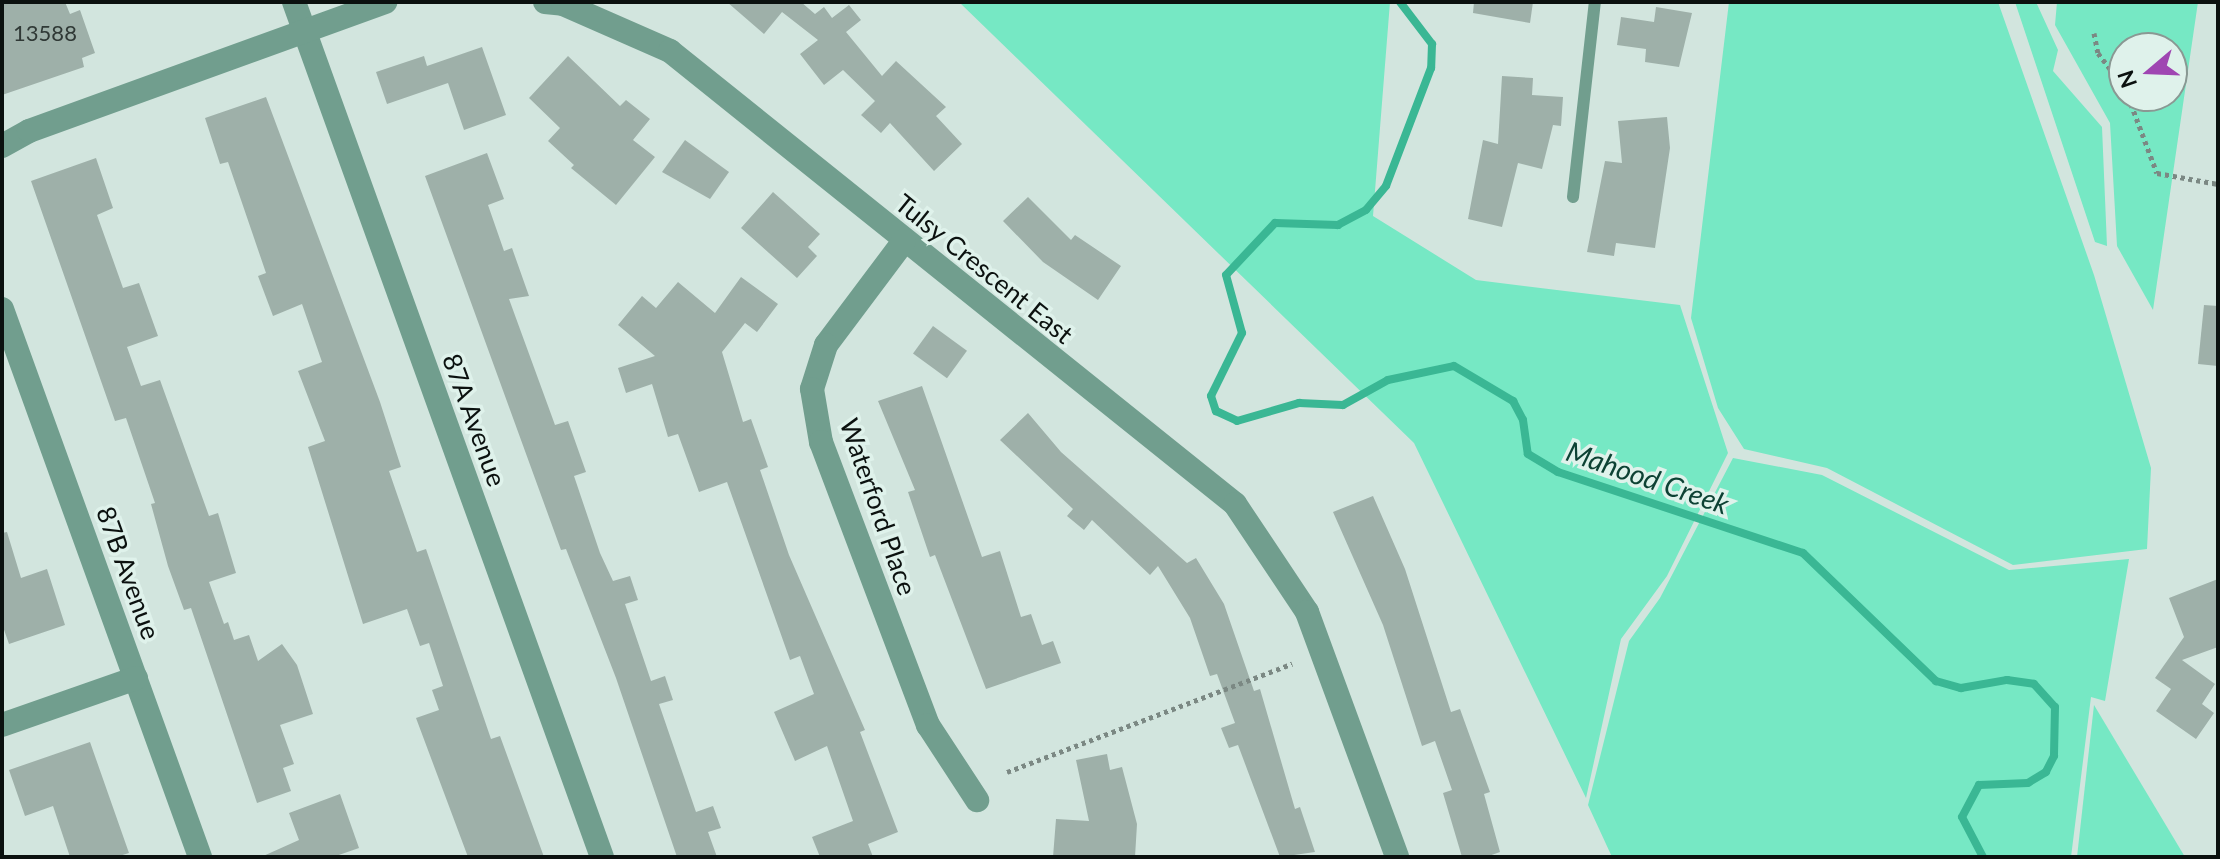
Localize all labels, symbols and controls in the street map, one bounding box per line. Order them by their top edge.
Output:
house number: 13588 [13,20,77,46]
north arrow [2108,32,2188,112]
text: N [2111,67,2142,92]
street label: Tulsy Crescent East [889,188,1079,350]
street label: 87A Avenue [435,349,513,491]
street label: Waterford Place [833,415,923,599]
water label: Mahood Creek [1562,433,1734,521]
street label: 87B Avenue [89,502,167,644]

